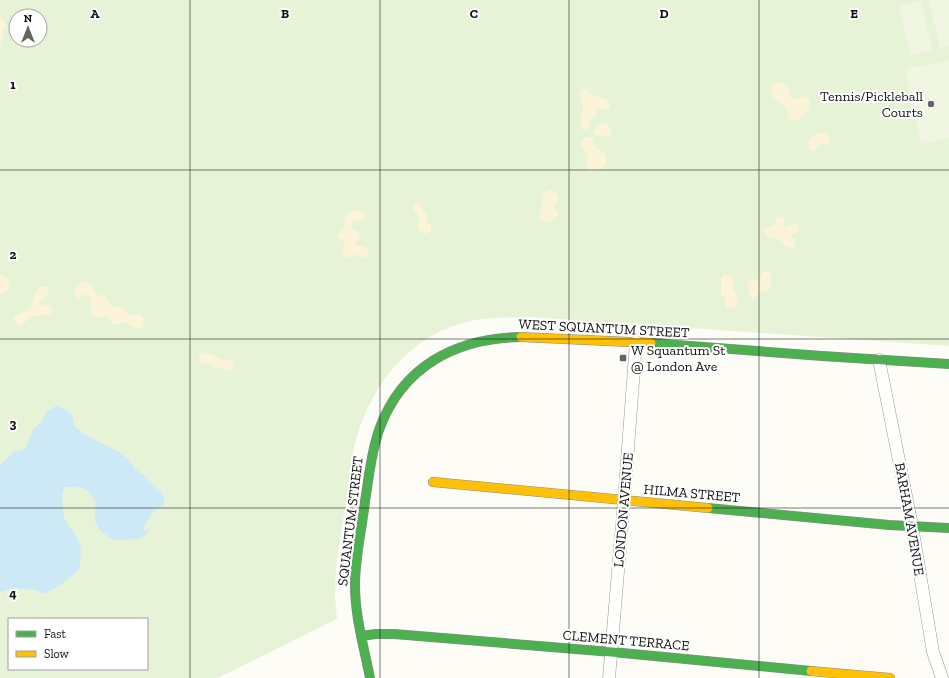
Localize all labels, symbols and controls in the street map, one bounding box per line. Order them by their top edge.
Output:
text: A [91,6,100,21]
text: B [281,6,289,21]
text: C [470,6,478,21]
text: D [659,6,669,21]
text: E [850,6,858,21]
north arrow [8,8,48,48]
text: N [24,12,33,25]
text: 1 [10,77,16,92]
place label: Tennis/Pickleball Courts [820,88,923,121]
marker: Tennis/Pickleball Courts [926,99,936,109]
text: 2 [10,247,17,262]
street label: WEST SQUANTUM STREET [518,316,690,341]
place label: W Squantum St @ London Ave [631,342,726,375]
marker: W Squantum St @ London Ave [618,353,628,363]
text: 3 [10,416,17,431]
street label: LONDON AVENUE [610,452,637,568]
street label: SQUANTUM STREET [334,455,367,587]
street label: BARHAM AVENUE [891,461,928,577]
street label: HILMA STREET [643,481,741,506]
text: 4 [9,586,17,601]
legend [8,618,148,670]
street label: CLEMENT TERRACE [562,626,690,655]
text: Fast [44,627,67,641]
text: Slow [44,647,70,661]

